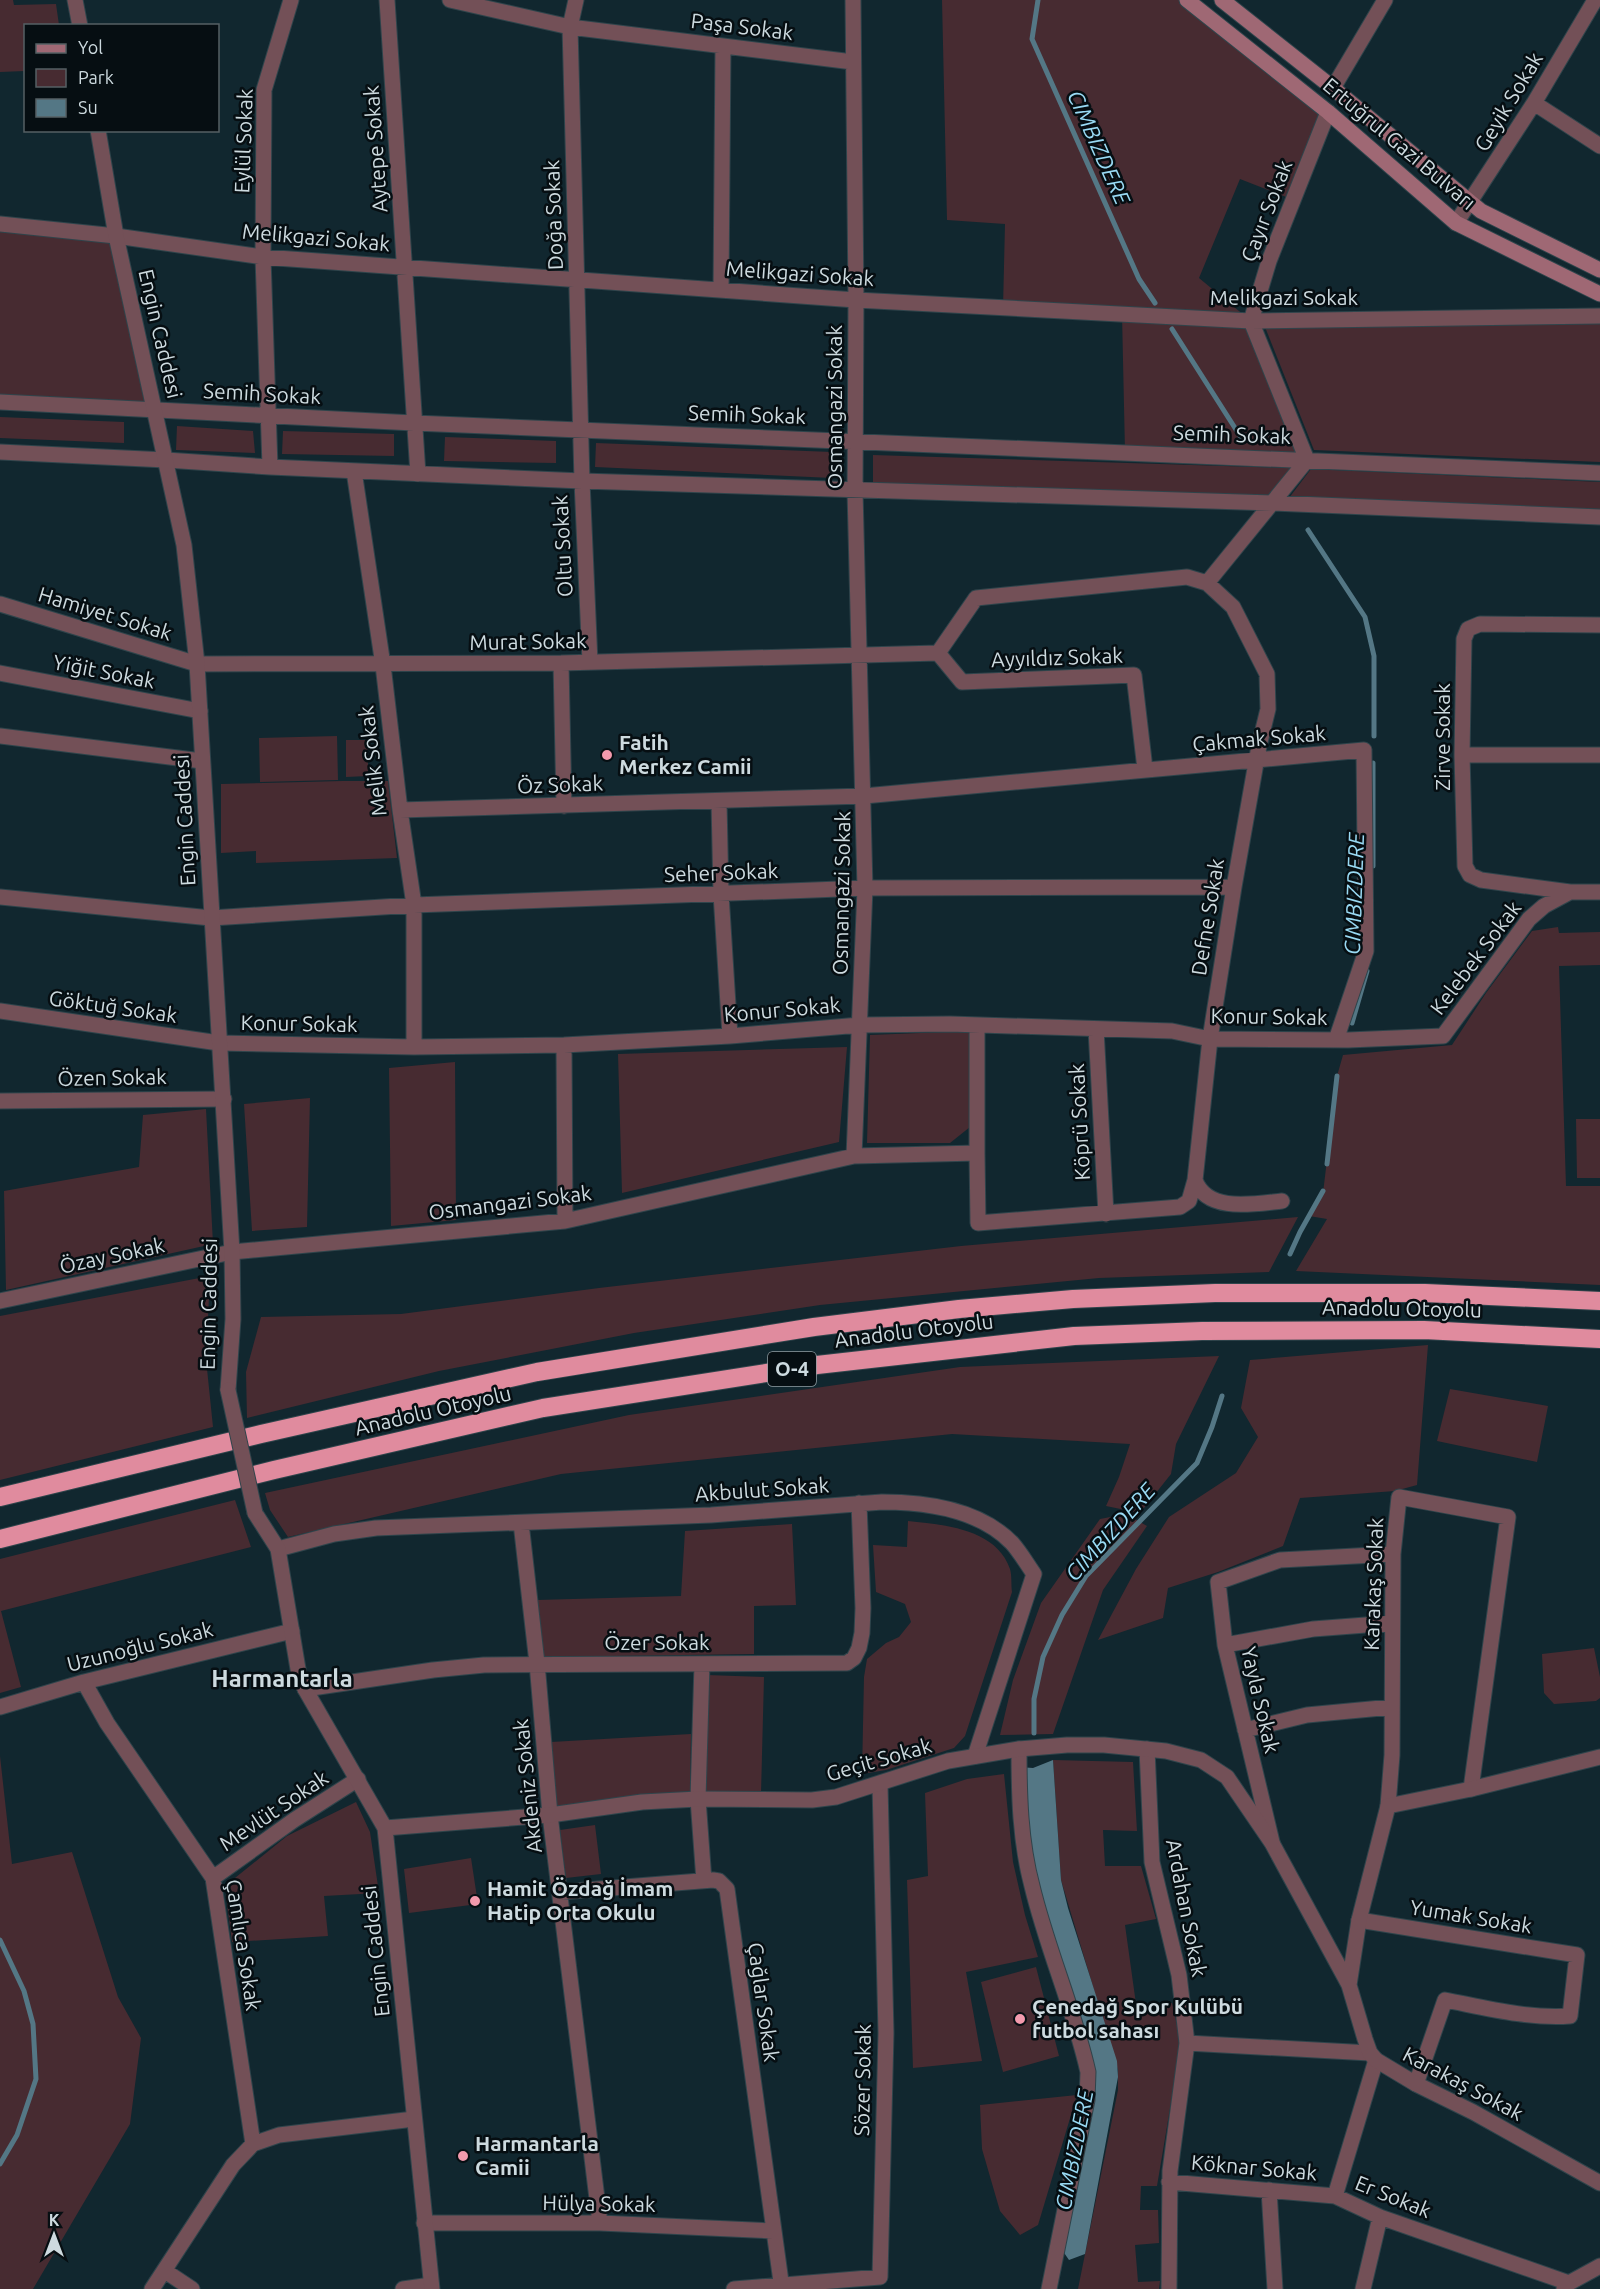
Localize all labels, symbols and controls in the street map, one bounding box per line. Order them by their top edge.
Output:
street label: Paşa Sokak [689,8,795,44]
legend [24,24,219,132]
text: Yol [78,37,103,57]
street label: Geyik Sokak [1469,47,1547,155]
text: Park [78,67,114,87]
street label: Ertuğrul Gazi Bulvarı [1319,72,1481,214]
street label: Aytepe Sokak [359,84,391,213]
water label: CIMBIZDERE [1063,86,1136,209]
street label: Eylül Sokak [229,88,257,194]
text: Su [78,97,98,117]
street label: Çayır Sokak [1236,156,1297,265]
street label: Doğa Sokak [539,159,567,270]
street label: Melikgazi Sokak [241,219,391,255]
street label: Melikgazi Sokak [725,256,875,290]
street label: Engin Caddesi [134,267,187,401]
street label: Melikgazi Sokak [1210,285,1359,309]
street label: Osmangazi Sokak [822,325,846,489]
street label: Semih Sokak [203,378,322,408]
street label: Semih Sokak [688,400,807,428]
street label: Semih Sokak [1173,420,1292,448]
street label: Oltu Sokak [547,494,577,598]
street label: Hamiyet Sokak [36,581,175,645]
street label: Murat Sokak [469,628,587,654]
street label: Ayyıldız Sokak [991,643,1124,671]
street label: Yiğit Sokak [51,649,158,693]
street label: Zirve Sokak [1430,683,1454,791]
street label: Melik Sokak [353,704,391,818]
street label: Çakmak Sokak [1191,720,1327,756]
place label: Fatih Merkez Camii [619,730,752,778]
marker: Fatih Merkez Camii [600,748,614,762]
street label: Engin Caddesi [169,754,199,887]
street label: Öz Sokak [517,770,604,797]
street label: Osmangazi Sokak [828,810,854,975]
water label: CIMBIZDERE [1339,831,1368,955]
street label: Defne Sokak [1186,856,1228,977]
street label: Seher Sokak [663,858,779,886]
street label: Kelebek Sokak [1425,896,1526,1019]
street label: Göktuğ Sokak [47,985,179,1027]
street label: Konur Sokak [723,992,842,1026]
street label: Konur Sokak [1210,1003,1328,1029]
street label: Konur Sokak [240,1010,358,1036]
street label: Köprü Sokak [1064,1063,1094,1181]
street label: Özen Sokak [57,1064,167,1090]
street label: Osmangazi Sokak [427,1180,593,1224]
street label: Özay Sokak [57,1232,167,1278]
street label: Engin Caddesi [195,1238,221,1370]
street label: Anadolu Otoyolu [1322,1295,1482,1321]
street label: Anadolu Otoyolu [833,1308,995,1352]
road number: O-4 [768,1352,816,1386]
street label: Anadolu Otoyolu [352,1380,513,1440]
street label: Akbulut Sokak [694,1472,830,1506]
water label: CIMBIZDERE [1059,1477,1160,1585]
street label: Karakaş Sokak [1359,1517,1387,1651]
street label: Uzunoğlu Sokak [64,1616,216,1676]
street label: Özer Sokak [604,1630,710,1654]
street label: Yayla Sokak [1237,1644,1285,1756]
district label: Harmantarla [211,1665,353,1692]
street label: Akdeniz Sokak [508,1718,546,1854]
street label: Geçit Sokak [823,1732,935,1786]
street label: Mevlüt Sokak [215,1765,333,1855]
street label: Ardahan Sokak [1162,1837,1212,1979]
place label: Hamit Özdağ İmam Hatip Orta Okulu [487,1876,673,1924]
street label: Çamlıca Sokak [222,1877,266,2013]
street label: Engin Caddesi [356,1884,394,2018]
marker: Hamit Özdağ İmam Hatip Orta Okulu [468,1894,482,1908]
street label: Yumak Sokak [1408,1895,1534,1938]
street label: Çağlar Sokak [744,1941,784,2063]
place label: Çenedağ Spor Kulübü futbol sahası [1032,1994,1243,2042]
marker: Çenedağ Spor Kulübü futbol sahası [1013,2012,1027,2026]
street label: Sözer Sokak [849,2023,875,2136]
street label: Karakaş Sokak [1399,2041,1528,2125]
water label: CIMBIZDERE [1050,2087,1098,2212]
place label: Harmantarla Camii [475,2131,599,2179]
marker: Harmantarla Camii [456,2149,470,2163]
street label: Köknar Sokak [1190,2150,1318,2184]
street label: Er Sokak [1352,2170,1435,2222]
street label: Hülya Sokak [542,2190,656,2216]
north arrow [24,2205,84,2265]
text: K [49,2211,60,2229]

